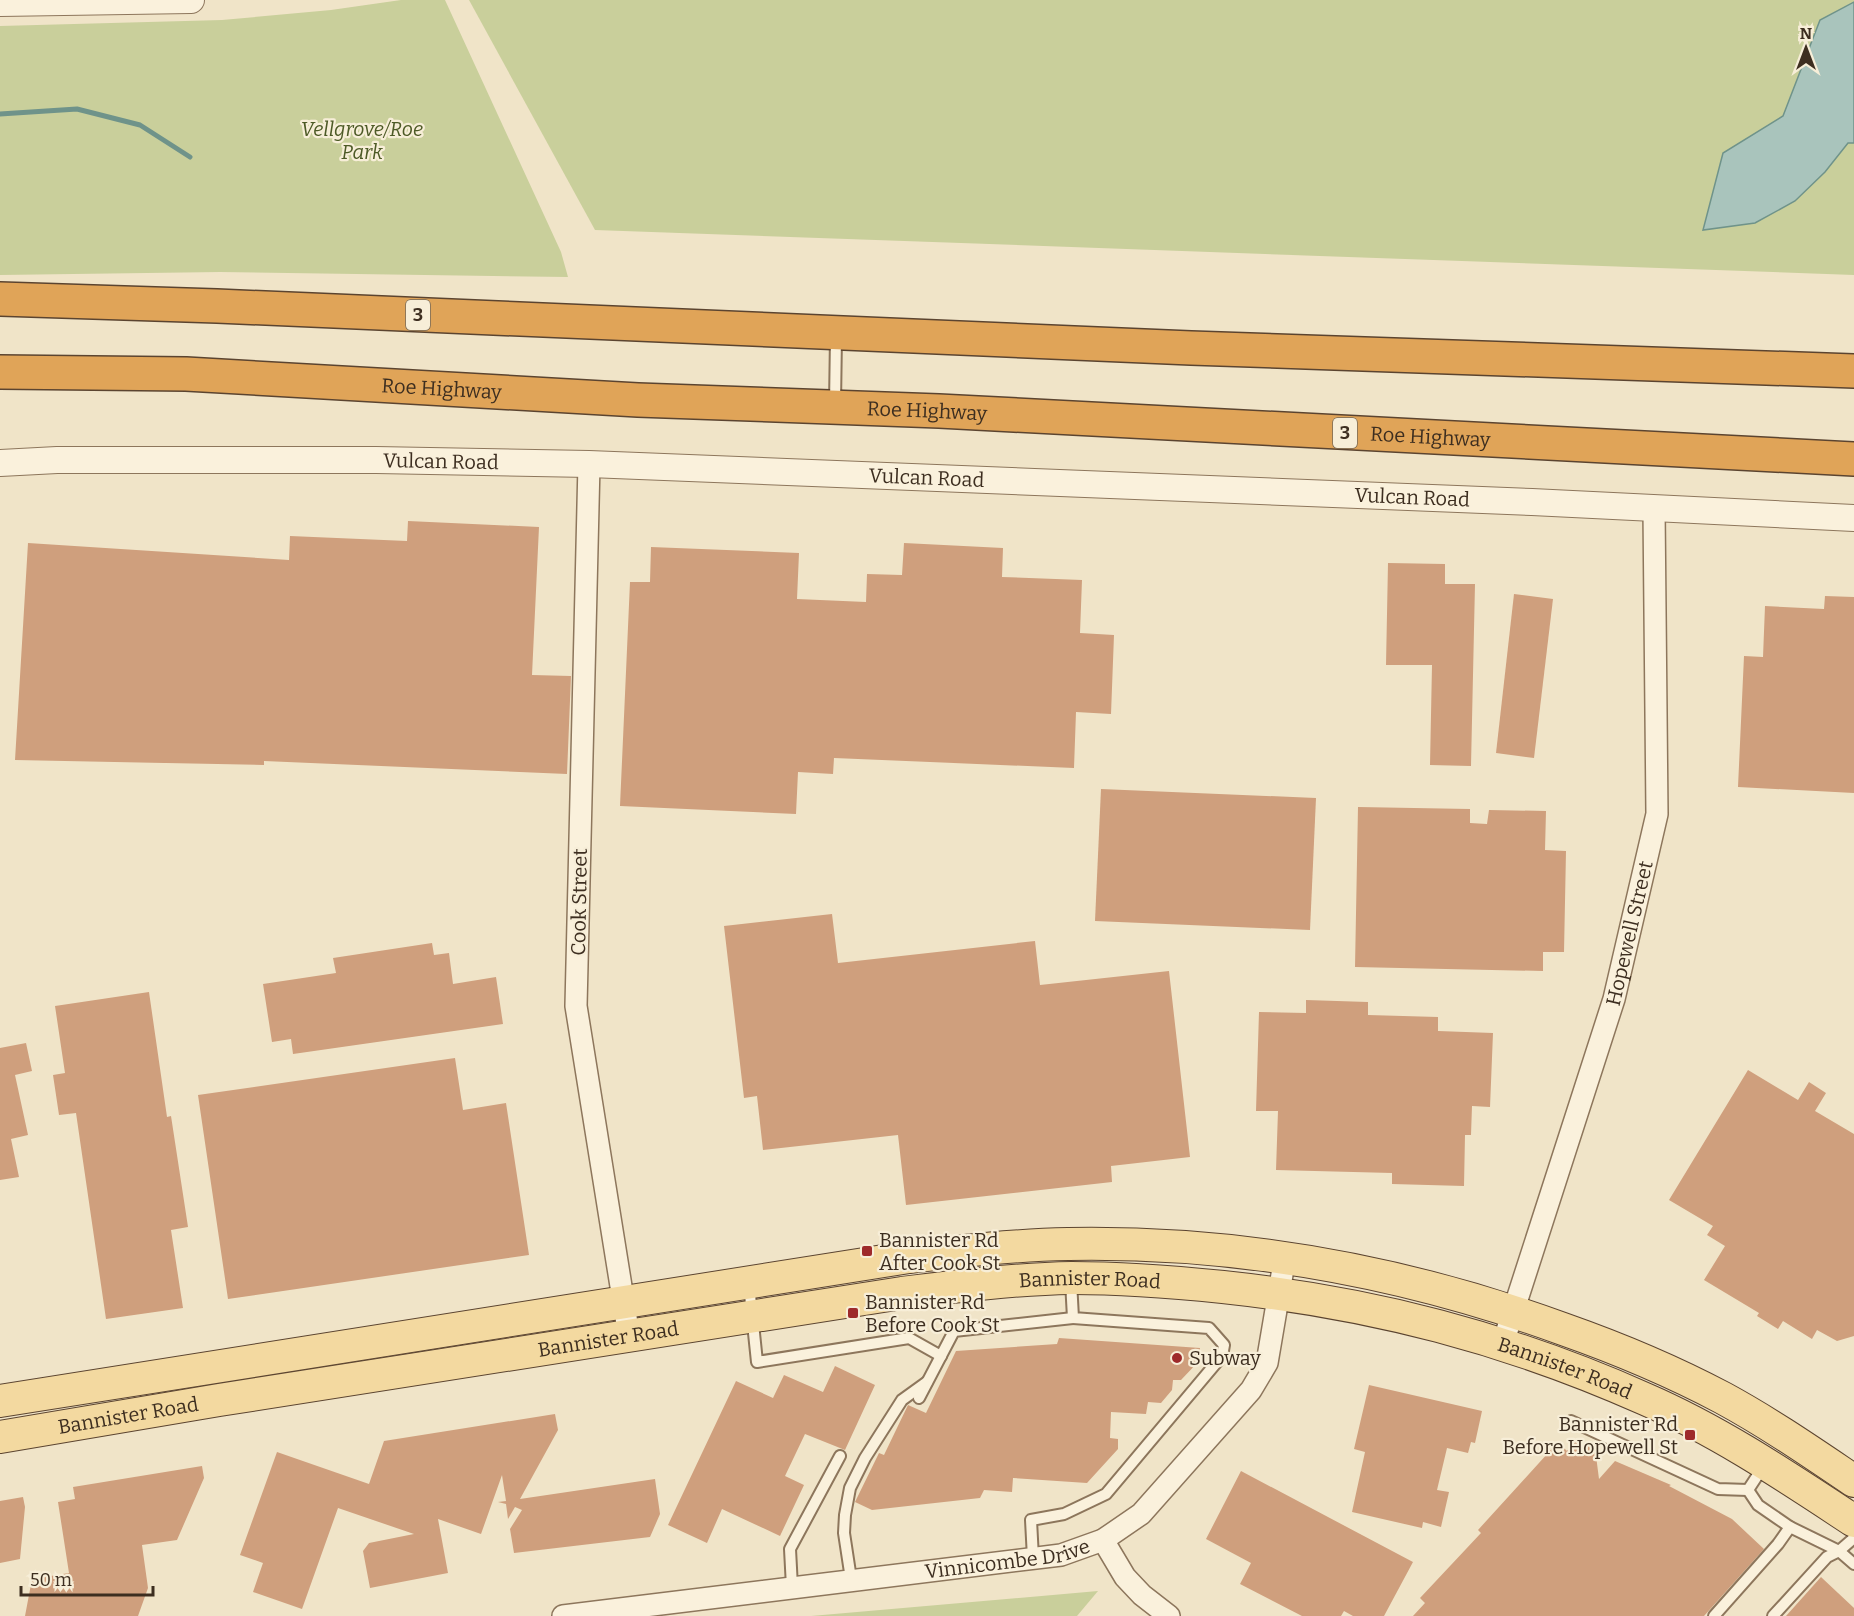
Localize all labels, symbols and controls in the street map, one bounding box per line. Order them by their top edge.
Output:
north arrow [1776,18,1836,78]
text: N [1800,24,1812,43]
park label: Vellgrove/Roe Park [301,117,423,164]
road number: 3 [406,300,430,330]
street label: Roe Highway [381,373,503,404]
street label: Roe Highway [866,396,988,426]
road number: 3 [1333,418,1357,448]
street label: Roe Highway [1370,422,1492,452]
street label: Vulcan Road [383,448,499,474]
street label: Vulcan Road [868,463,985,492]
street label: Vulcan Road [1354,483,1471,511]
street label: Cook Street [566,848,592,956]
street label: Hopewell Street [1601,858,1658,1008]
place label: Bannister Rd After Cook St [879,1228,1000,1275]
marker: Bannister Rd After Cook St [860,1244,874,1258]
street label: Bannister Road [1018,1266,1162,1293]
place label: Bannister Rd Before Cook St [865,1290,1000,1337]
marker: Bannister Rd Before Cook St [846,1306,860,1320]
street label: Bannister Road [536,1316,680,1362]
street label: Bannister Road [1495,1332,1636,1404]
place label: Subway [1189,1346,1261,1370]
marker: Subway [1170,1351,1184,1365]
street label: Bannister Road [56,1392,200,1439]
place label: Bannister Rd Before Hopewell St [1502,1412,1678,1459]
marker: Bannister Rd Before Hopewell St [1683,1428,1697,1442]
street label: Vinnicombe Drive [924,1534,1093,1584]
scale bar [21,1559,153,1597]
text: 50 m [30,1569,72,1591]

